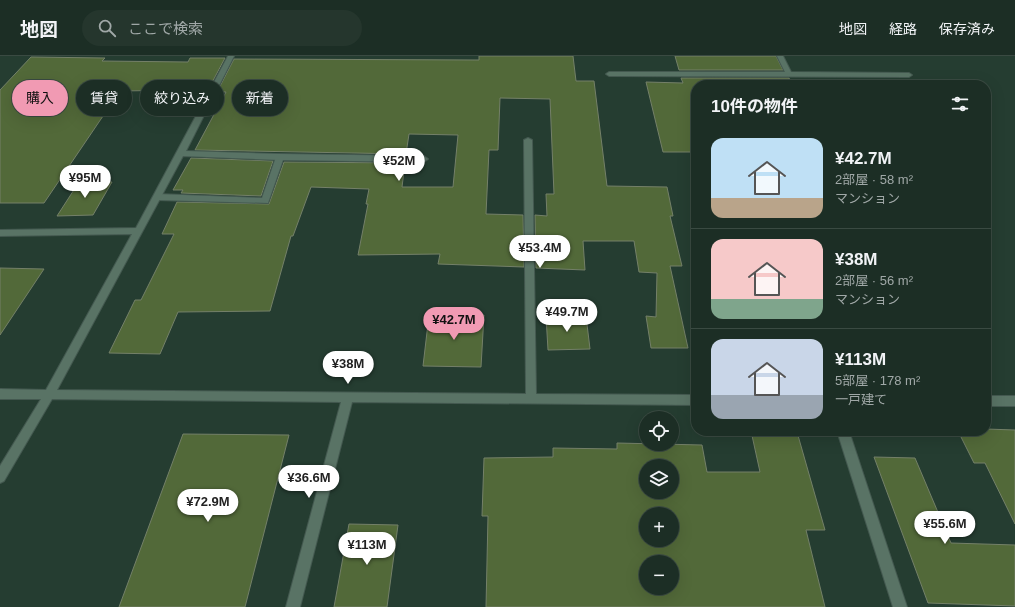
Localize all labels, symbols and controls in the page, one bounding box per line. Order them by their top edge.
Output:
search box [82,10,362,46]
icon: search [96,17,118,39]
text: 地図 [20,19,58,40]
text: ここで検索 [128,20,203,37]
text: 地図 [839,21,867,37]
text: 経路 [889,21,917,37]
text: 保存済み [939,21,995,37]
chip: 購入 [12,80,68,116]
chip: 賃貸 [76,80,132,116]
chip: 絞り込み [140,80,224,116]
chip: 新着 [232,80,288,116]
icon: filters [949,93,971,115]
text: 10件の物件 [711,97,798,116]
pin: ¥52M [375,148,423,182]
text: ¥42.7M [835,149,892,168]
text: ¥52M [383,153,415,168]
icon: home [743,154,791,202]
pin: ¥95M [61,165,109,199]
text: ¥95M [69,170,101,185]
text: 2部屋 · 58 m² [835,172,913,187]
text: マンション [835,191,900,206]
pin: ¥53.4M [507,235,573,269]
text: ¥53.4M [518,240,562,255]
text: ¥38M [835,250,878,269]
icon: home [743,255,791,303]
text: 2部屋 · 56 m² [835,273,913,288]
text: マンション [835,292,900,307]
pin: ¥49.7M [534,299,600,333]
text: ¥49.7M [545,304,589,319]
pin: ¥42.7M [421,307,487,341]
text: ¥42.7M [432,312,476,327]
text: ¥113M [835,350,886,369]
pin: ¥38M [324,351,372,385]
icon: home [743,355,791,403]
text: ¥38M [332,356,364,371]
text: 5部屋 · 178 m² [835,373,920,388]
text: 一戸建て [835,392,887,407]
map controls [639,411,679,595]
button: locate [639,411,679,451]
button: layers [639,459,679,499]
pin: ¥36.6M [276,465,342,499]
text: ¥36.6M [287,470,331,485]
pin: ¥72.9M [175,489,241,523]
text: ¥72.9M [186,494,230,509]
button: + [639,507,679,547]
pin: ¥55.6M [912,511,978,545]
text: ¥55.6M [923,516,967,531]
pin: ¥113M [339,532,395,566]
text: ¥113M [347,537,387,552]
button: − [639,555,679,595]

